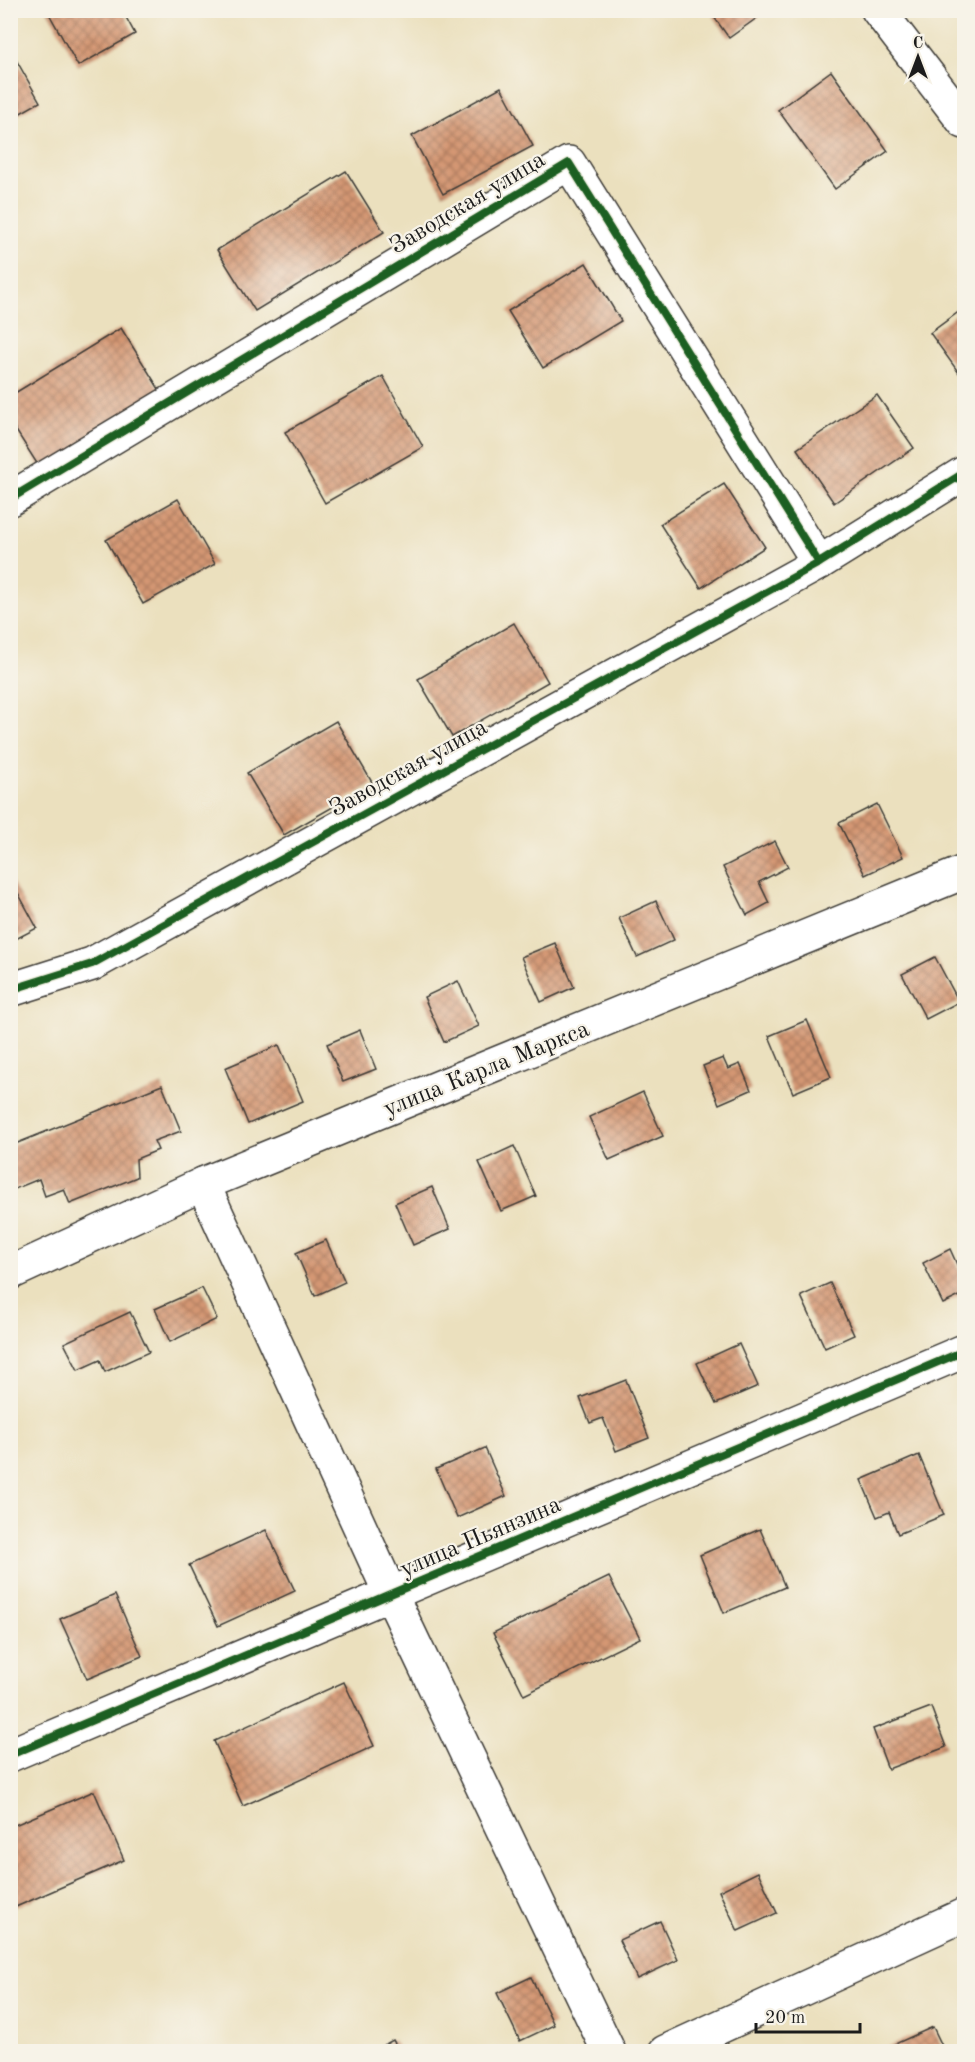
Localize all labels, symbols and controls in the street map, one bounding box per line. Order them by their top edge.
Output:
north arrow [888,27,948,87]
text: С [913,36,923,52]
street label: Заводская улица [386,148,550,259]
street label: Заводская улица [326,715,492,822]
street label: улица Карла Маркса [381,1018,593,1122]
street label: улица Пьянзина [397,1493,565,1583]
scale bar [756,1996,860,2034]
text: 20 m [765,2009,805,2027]

